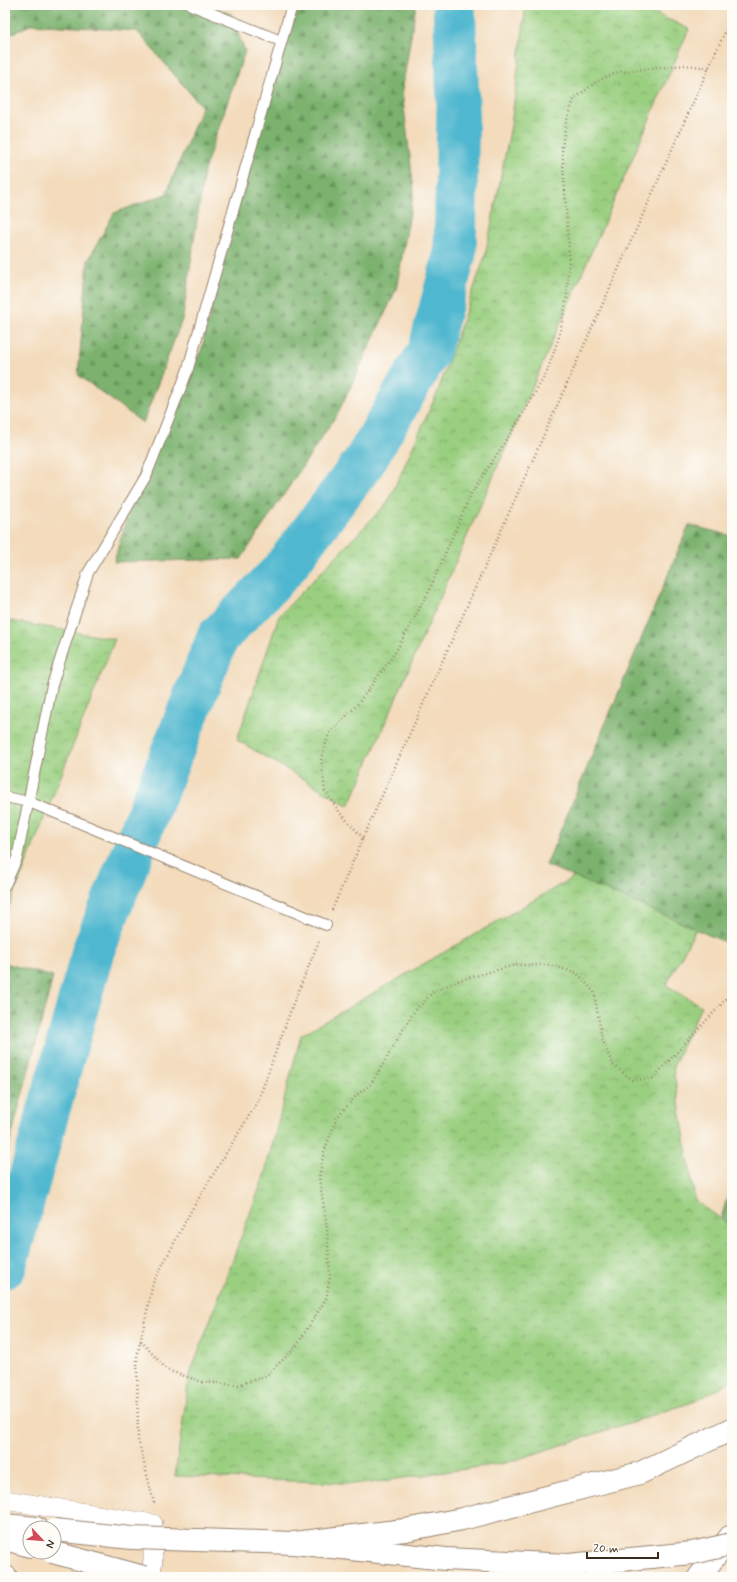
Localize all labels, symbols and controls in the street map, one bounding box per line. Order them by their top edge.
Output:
north arrow [22,1520,62,1560]
scale bar [587,1534,658,1560]
text: N [42,1538,58,1550]
text: 20 m [593,1541,619,1557]

